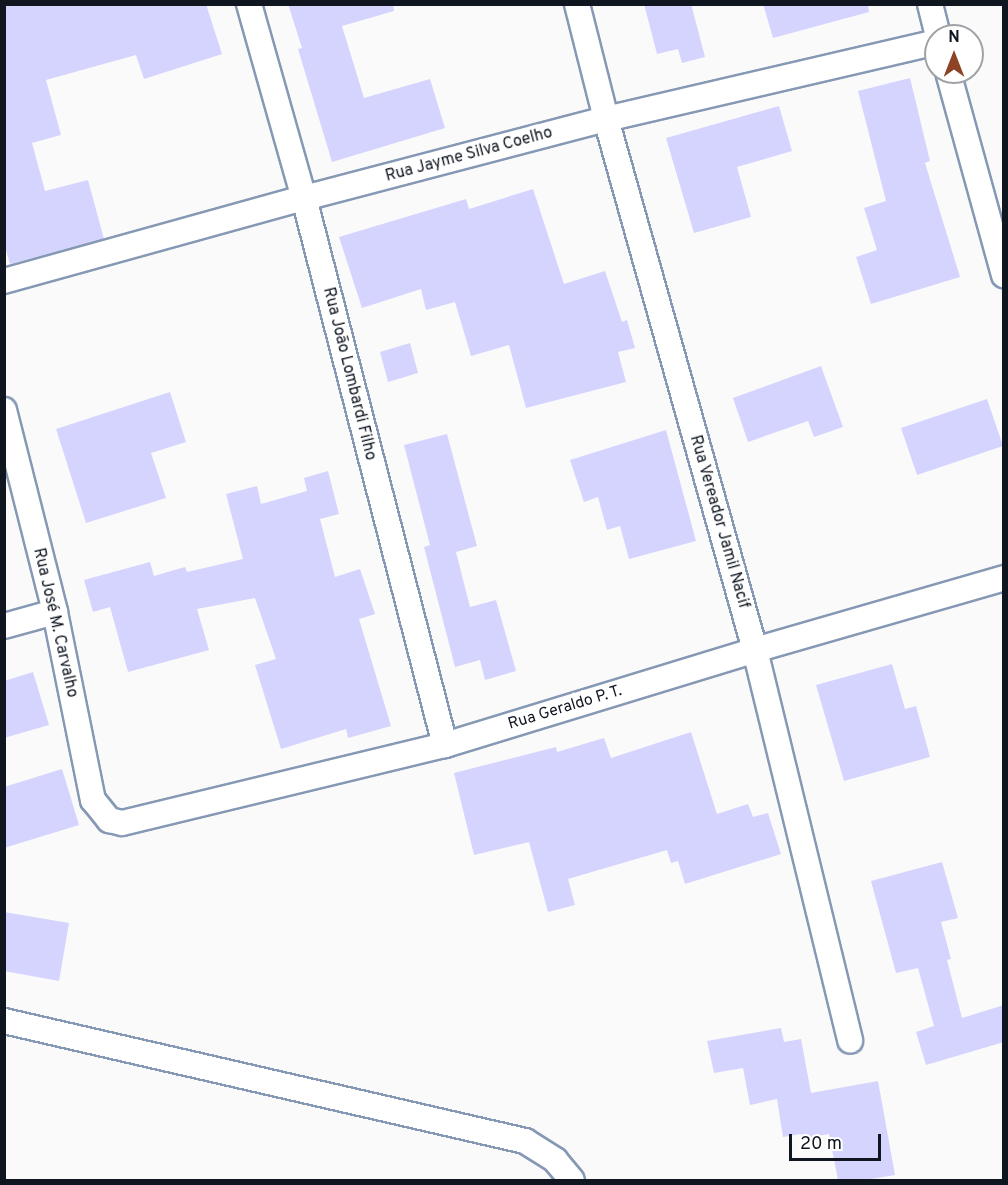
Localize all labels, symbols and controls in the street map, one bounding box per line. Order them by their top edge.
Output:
north arrow [924,24,984,84]
text: N [948,28,960,48]
street label: Rua Jayme Silva Coelho [383,123,555,187]
street label: Rua João Lombardi Filho [318,285,380,463]
street label: Rua Vereador Jamil Nacif [685,433,753,611]
street label: Rua José M. Carvalho [28,546,82,700]
street label: Rua Geraldo P. T. [506,682,624,734]
scale bar [792,1122,884,1160]
text: 20 m [800,1133,842,1156]

